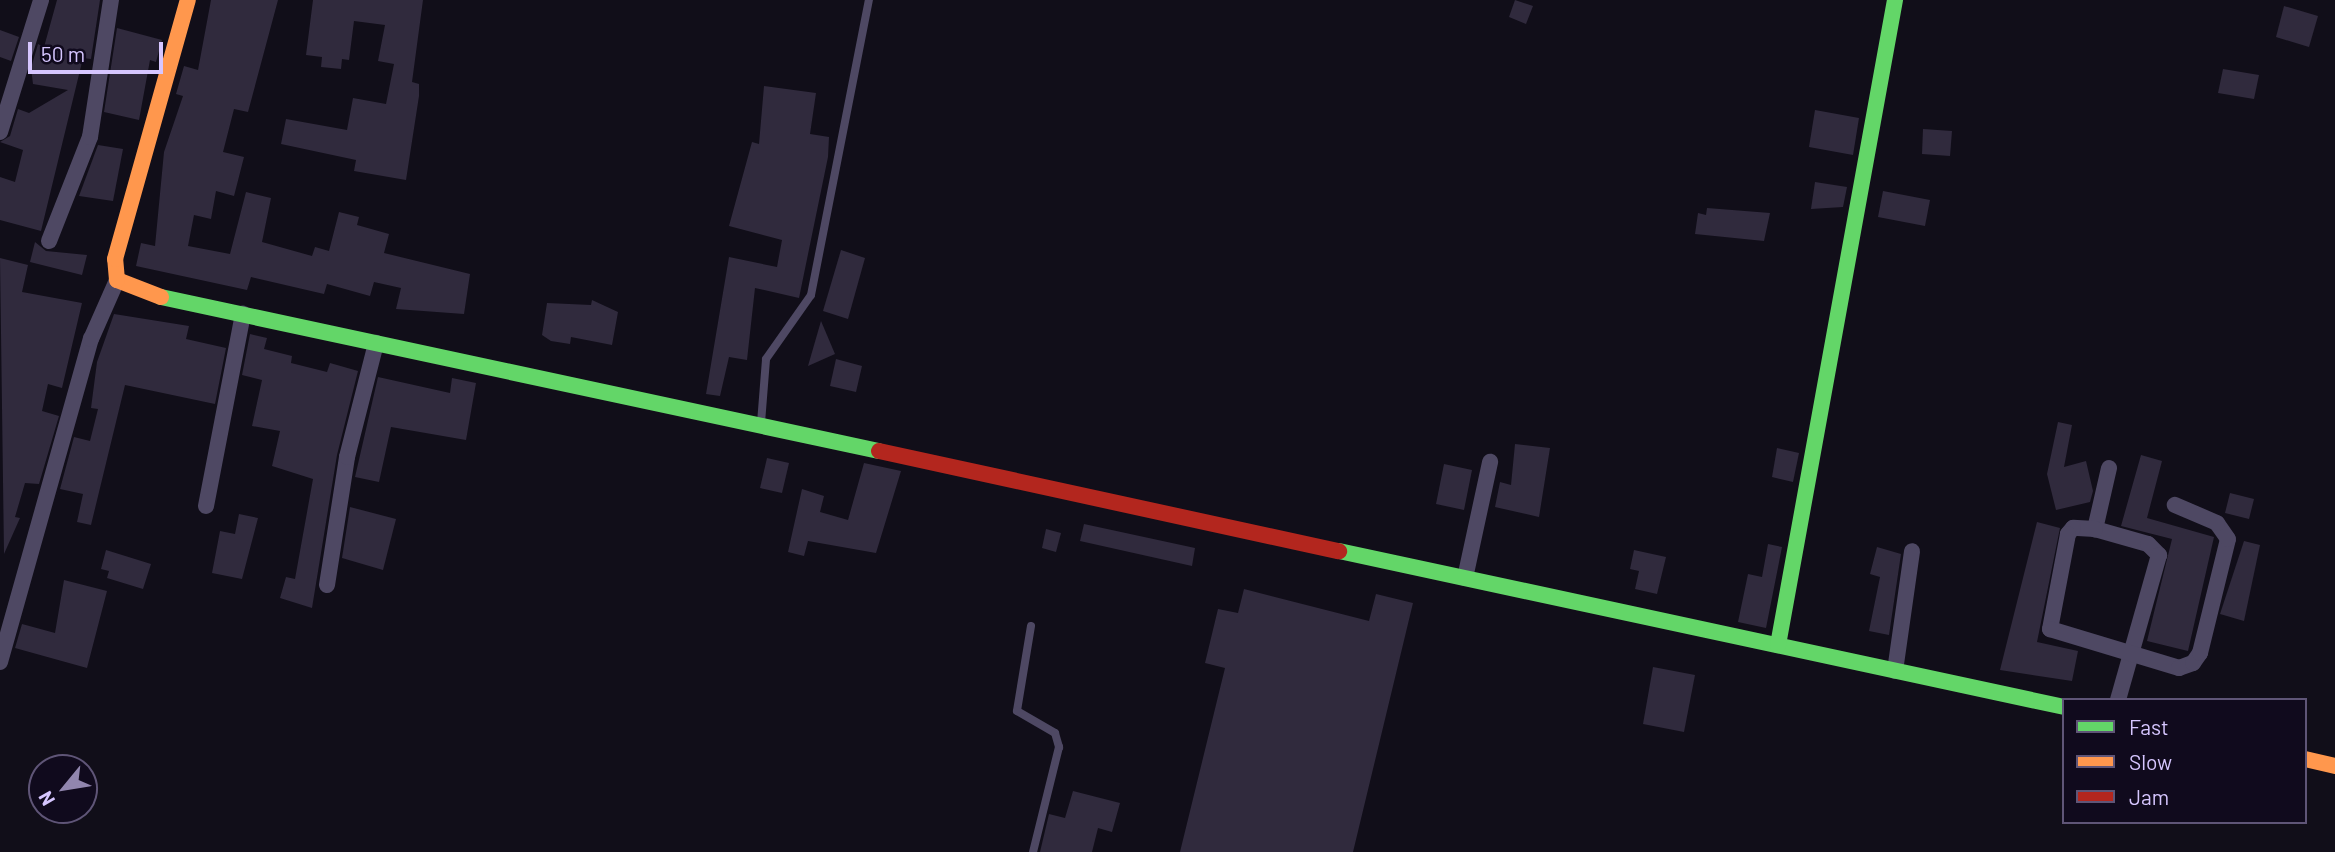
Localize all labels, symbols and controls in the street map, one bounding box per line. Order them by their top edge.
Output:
scale bar [32,28,166,72]
text: 50 m [41,41,85,66]
legend [2062,698,2307,824]
text: Fast [2129,714,2169,739]
text: Slow [2129,749,2172,774]
north arrow [28,754,98,824]
text: Jam [2129,784,2169,809]
text: N [33,788,59,810]

